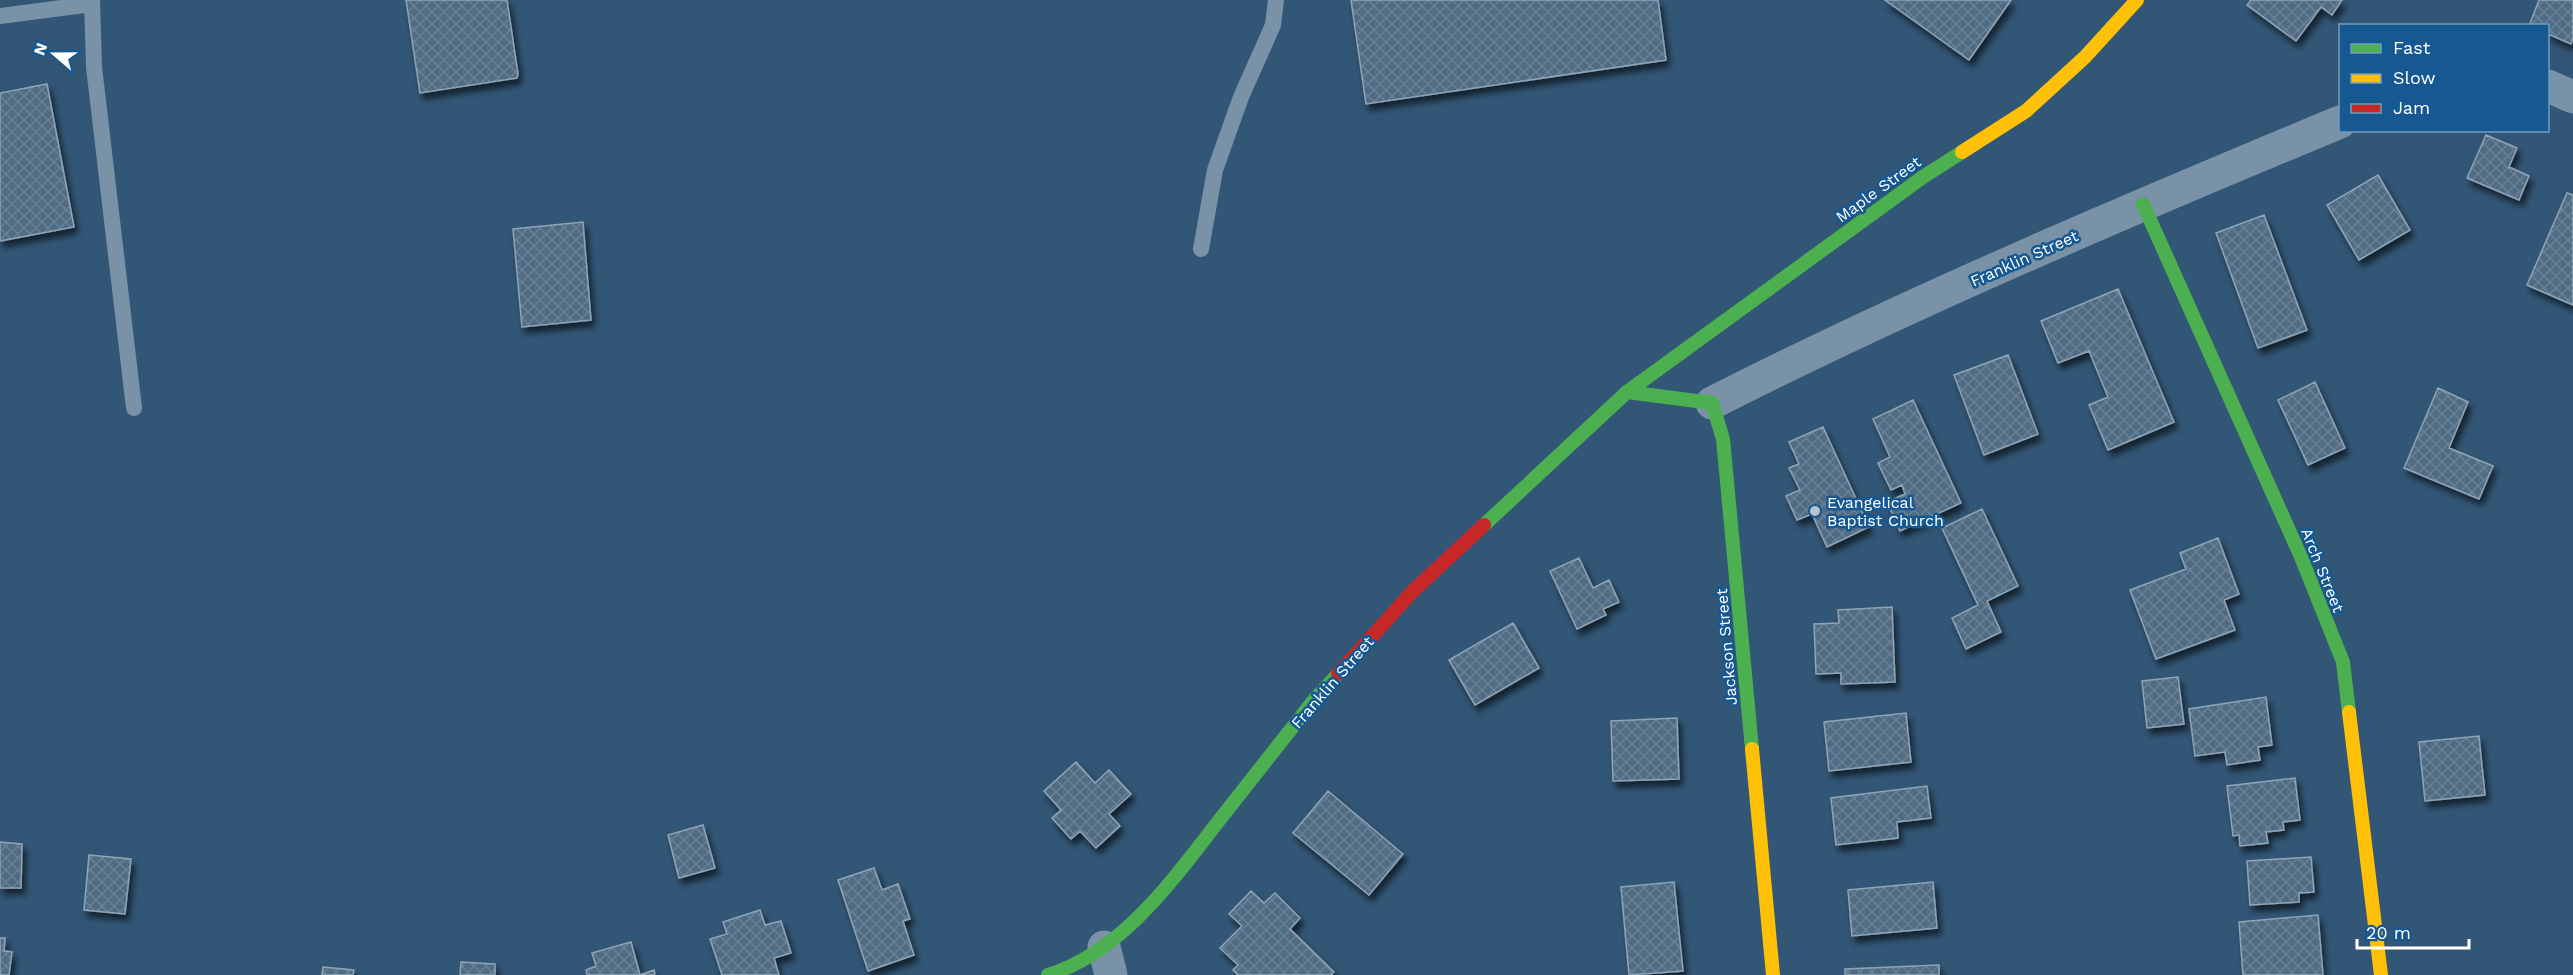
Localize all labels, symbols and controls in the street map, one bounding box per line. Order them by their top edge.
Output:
north arrow [24,24,84,84]
legend [2339,24,2549,132]
text: Fast [2393,37,2431,58]
text: N [29,40,51,58]
text: Slow [2393,67,2436,88]
text: Jam [2393,97,2430,118]
street label: Maple Street [1832,152,1925,227]
street label: Franklin Street [1967,226,2081,291]
place label: Evangelical Baptist Church [1827,493,1944,530]
marker: Evangelical Baptist Church [1808,504,1822,518]
street label: Arch Street [2297,525,2348,615]
street label: Jackson Street [1712,587,1741,706]
street label: Franklin Street [1287,632,1378,732]
scale bar [2357,912,2470,950]
text: 20 m [2366,922,2411,943]

